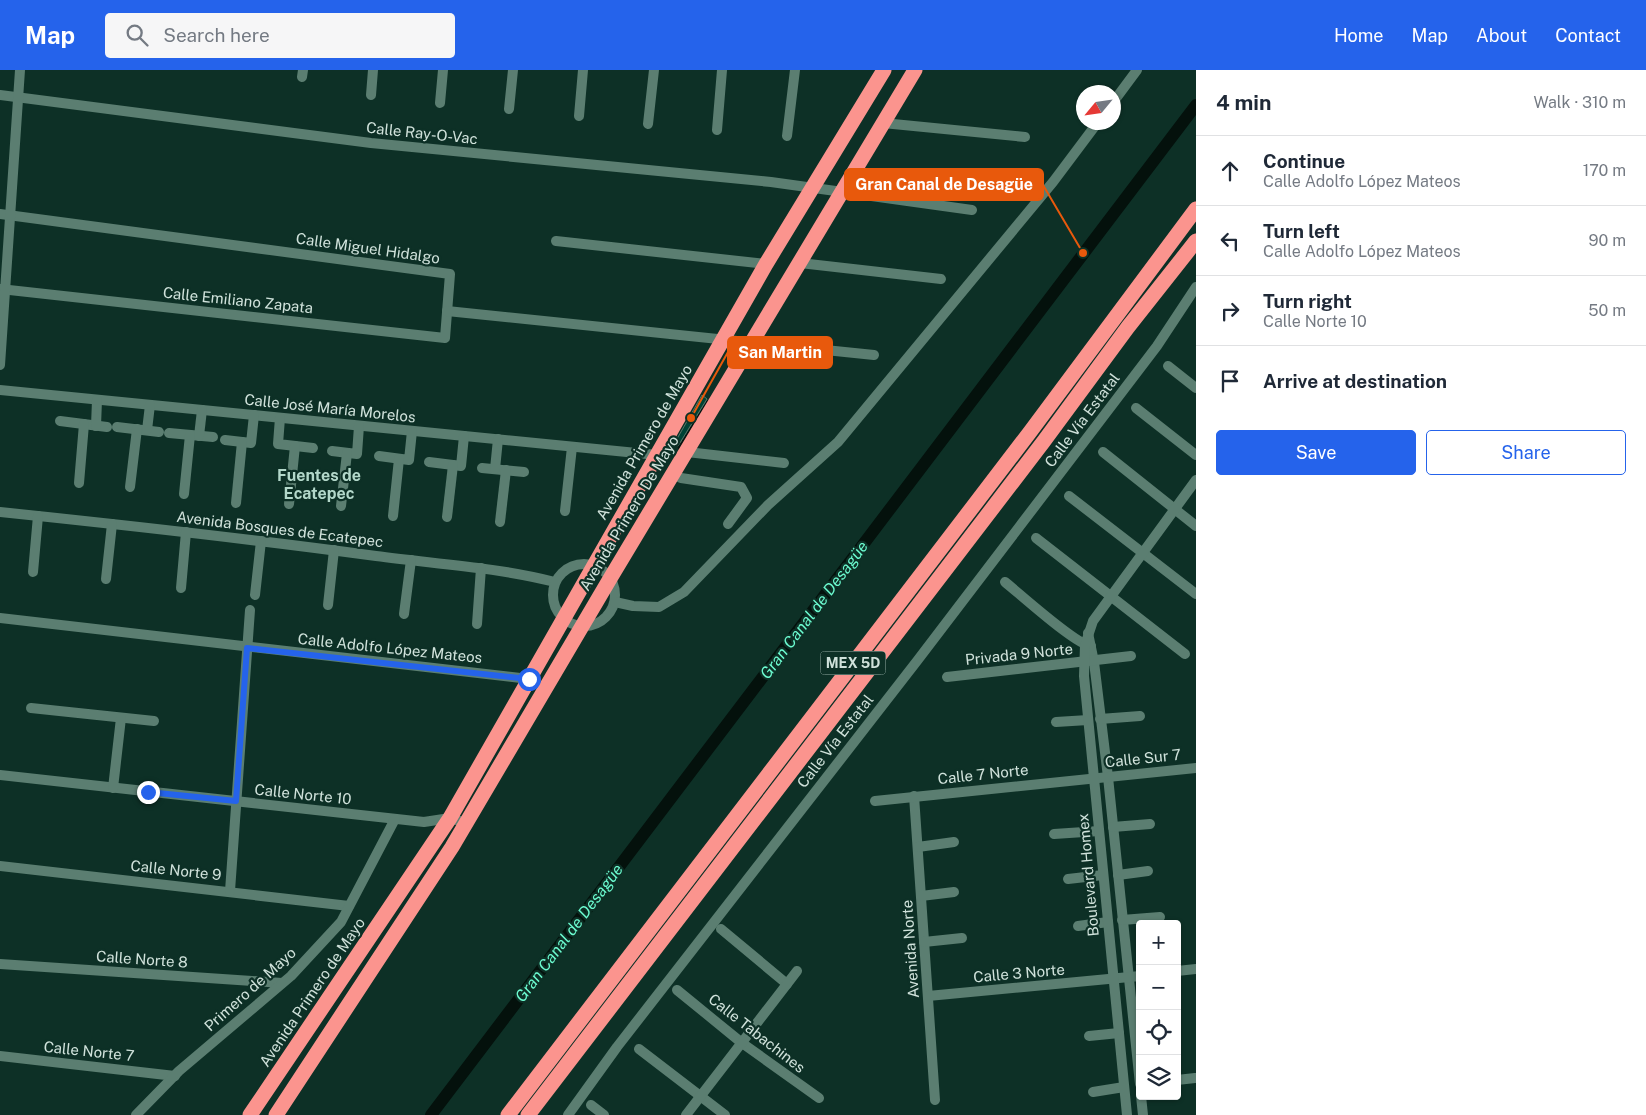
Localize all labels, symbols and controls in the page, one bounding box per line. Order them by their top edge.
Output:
search box [105,13,455,58]
text: Map [25,21,75,49]
icon: search [123,21,151,49]
text: Search here [163,24,270,46]
text: Home [1334,25,1384,46]
text: Map [1412,25,1448,46]
text: About [1476,25,1527,46]
text: Contact [1555,25,1621,46]
north arrow [1076,85,1121,130]
text: 4 min [1216,90,1271,115]
text: Walk · 310 m [1533,93,1626,112]
street label: Calle Ray-O-Vac [365,119,479,147]
text: Continue [1263,150,1345,172]
icon: ahead [1216,157,1244,185]
text: 170 m [1583,161,1626,180]
callout: Gran Canal de Desagüe [845,169,1043,200]
text: Calle Adolfo López Mateos [1263,172,1461,191]
text: Gran Canal de Desagüe [855,175,1033,194]
text: Turn left [1263,220,1340,242]
icon: left [1216,227,1244,255]
street label: Calle Miguel Hidalgo [295,229,441,267]
text: 90 m [1589,231,1626,250]
text: Calle Adolfo López Mateos [1263,242,1461,261]
street label: Calle Emiliano Zapata [162,284,314,316]
text: Turn right [1263,290,1352,312]
icon: right [1216,297,1244,325]
text: 50 m [1588,301,1626,320]
text: Calle Norte 10 [1263,312,1367,331]
callout: San Martin [728,337,832,368]
text: San Martin [738,343,822,362]
street label: Avenida Primero de Mayo [593,362,695,522]
icon: arrive [1216,367,1244,395]
street label: Calle Vía Estatal [1041,370,1123,470]
text: Arrive at destination [1263,370,1447,392]
street label: Calle José María Morelos [244,391,416,425]
button: Save [1216,430,1416,475]
button: Share [1426,430,1626,475]
street label: Avenida Primero De Mayo [576,433,682,593]
district label: Fuentes de Ecatepec [277,466,361,503]
street label: Avenida Bosques de Ecatepec [176,508,384,550]
water label: Gran Canal de Desagüe [756,537,872,683]
street label: Calle Adolfo López Mateos [297,630,483,666]
street label: Privada 9 Norte [964,640,1074,668]
road number: MEX 5D [820,652,886,674]
route start [518,668,541,691]
street label: Calle Vía Estatal [793,691,877,791]
street label: Calle Sur 7 [1104,746,1182,770]
street label: Calle 7 Norte [937,761,1029,787]
street label: Calle Norte 10 [254,780,352,808]
route end [137,781,160,804]
street label: Boulevard Homex [1074,813,1102,937]
street label: Calle Norte 9 [130,857,222,883]
water label: Gran Canal de Desagüe [511,860,627,1006]
street label: Avenida Norte [898,899,922,999]
street label: Avenida Primero de Mayo [256,914,368,1070]
map controls [1136,920,1181,1100]
button: + [1136,920,1181,965]
street label: Primero de Mayo [201,944,299,1034]
street label: Calle Norte 8 [96,947,188,971]
street label: Calle 3 Norte [973,961,1065,985]
button: − [1136,965,1181,1010]
street label: Calle Tabachines [705,990,809,1076]
button: locate [1136,1010,1181,1055]
street label: Calle Norte 7 [43,1038,135,1064]
button: layers [1136,1055,1181,1100]

